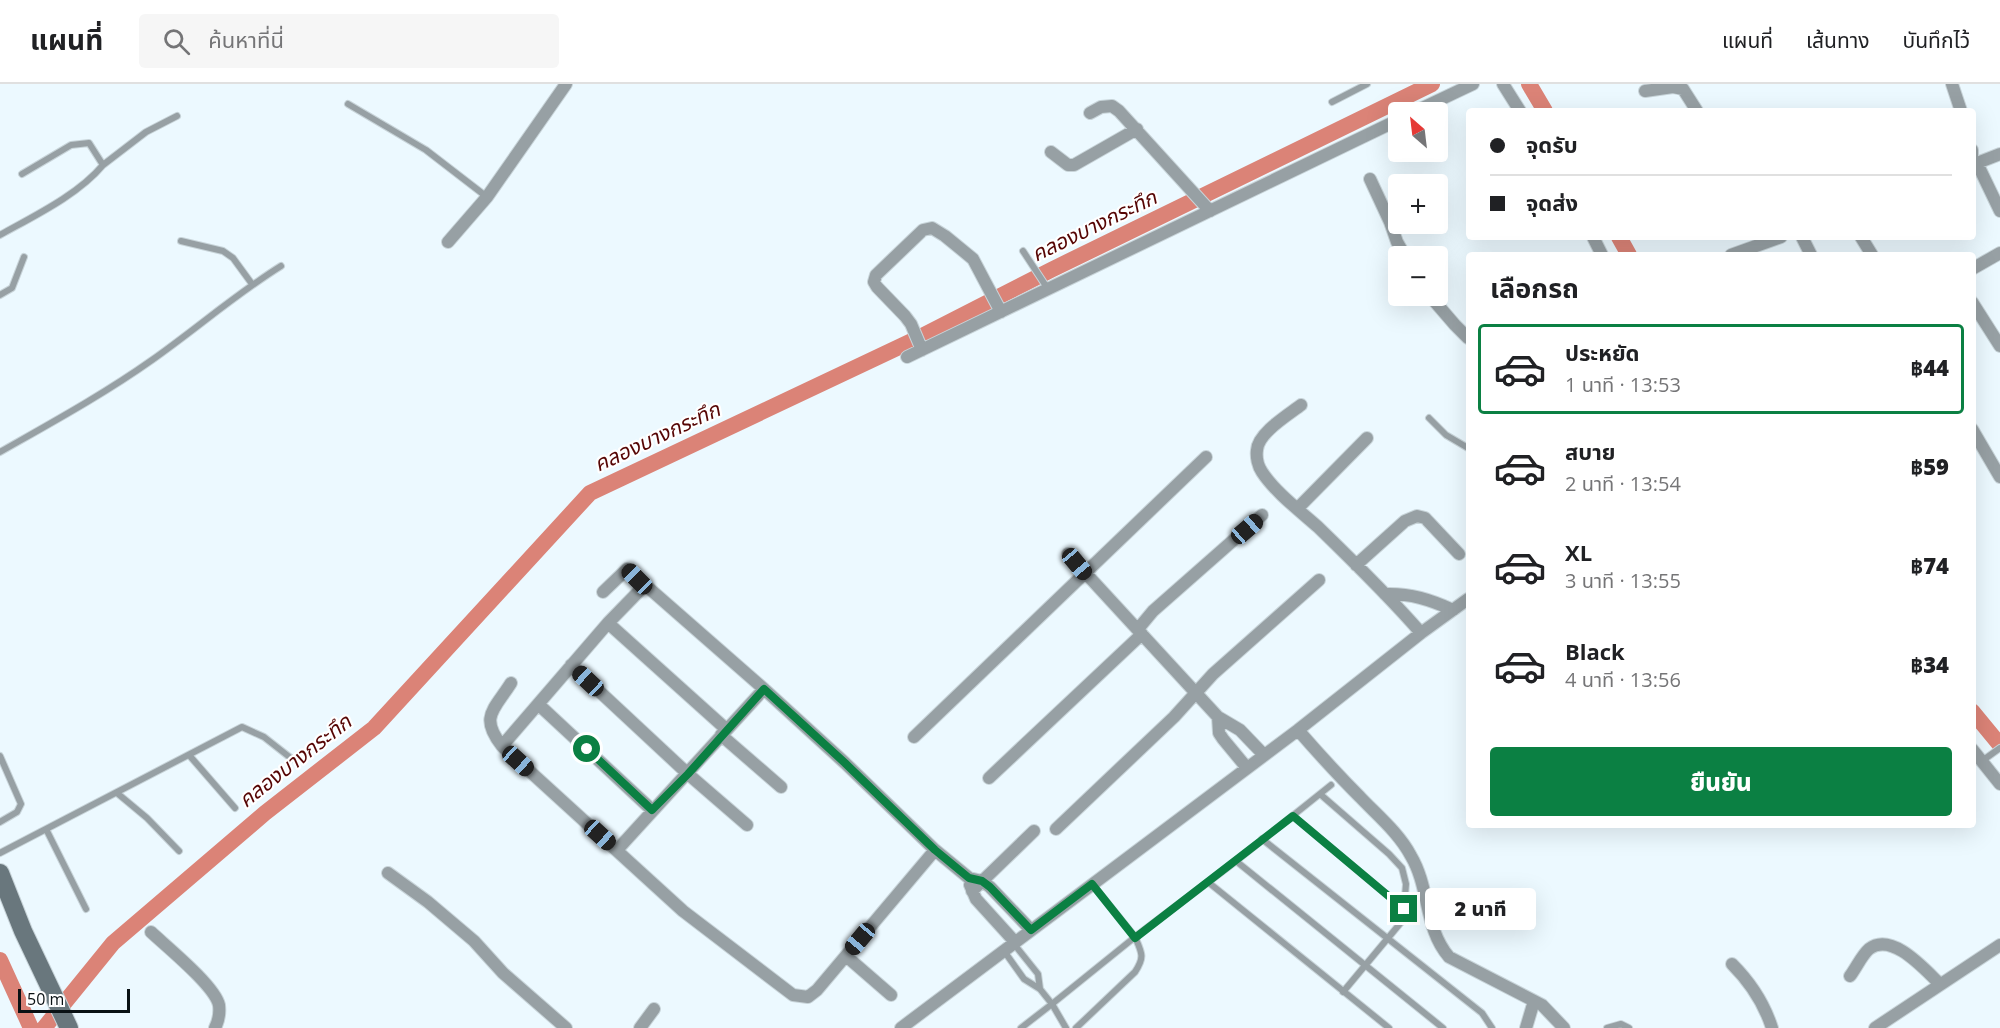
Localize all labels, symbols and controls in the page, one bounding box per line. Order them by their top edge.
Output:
search box [139,14,559,68]
text: แผนที่ [30,20,103,58]
text: ค้นหาที่นี่ [208,24,284,54]
icon: search [160,25,193,58]
text: แผนที่ [1722,26,1773,54]
text: เส้นทาง [1806,26,1870,54]
text: บันทึกไว้ [1903,26,1970,54]
north arrow [1388,102,1448,162]
map controls [1388,102,1448,306]
text: จุดรับ [1526,129,1578,159]
button: + [1388,174,1448,234]
water label: คลองบางกระทึก [1026,182,1162,268]
text: จุดส่ง [1526,187,1578,217]
button: − [1388,246,1448,306]
text: เลือกรถ [1490,269,1579,306]
text: ประหยัด [1565,337,1640,367]
icon: car [1493,342,1547,396]
text: ฿44 [1910,352,1949,382]
text: 1 นาที · 13:53 [1565,371,1681,398]
water label: คลองบางกระทึก [589,394,725,478]
text: สบาย [1565,436,1615,466]
icon: car [1493,441,1547,495]
text: ฿59 [1910,451,1949,481]
text: 2 นาที · 13:54 [1565,470,1681,497]
car [1228,510,1266,548]
text: XL [1565,537,1592,567]
icon: car [1493,540,1547,594]
car [1059,544,1095,584]
text: ฿74 [1910,550,1949,580]
car [618,560,656,598]
text: 3 นาที · 13:55 [1565,567,1681,594]
text: Black [1565,636,1625,666]
icon: car [1493,639,1547,693]
text: ฿34 [1910,649,1949,679]
car [569,662,607,700]
text: 4 นาที · 13:56 [1565,666,1681,693]
water label: คลองบางกระทึก [232,706,358,813]
route start [573,735,600,762]
car [499,742,537,780]
button: ยืนยัน [1490,747,1952,816]
car [581,816,619,854]
callout: 2 นาที [1425,888,1536,930]
route end [1390,895,1417,922]
text: 2 นาที [1455,895,1507,922]
car [842,919,878,959]
scale bar [18,986,130,1014]
text: 50 m [27,988,64,1010]

